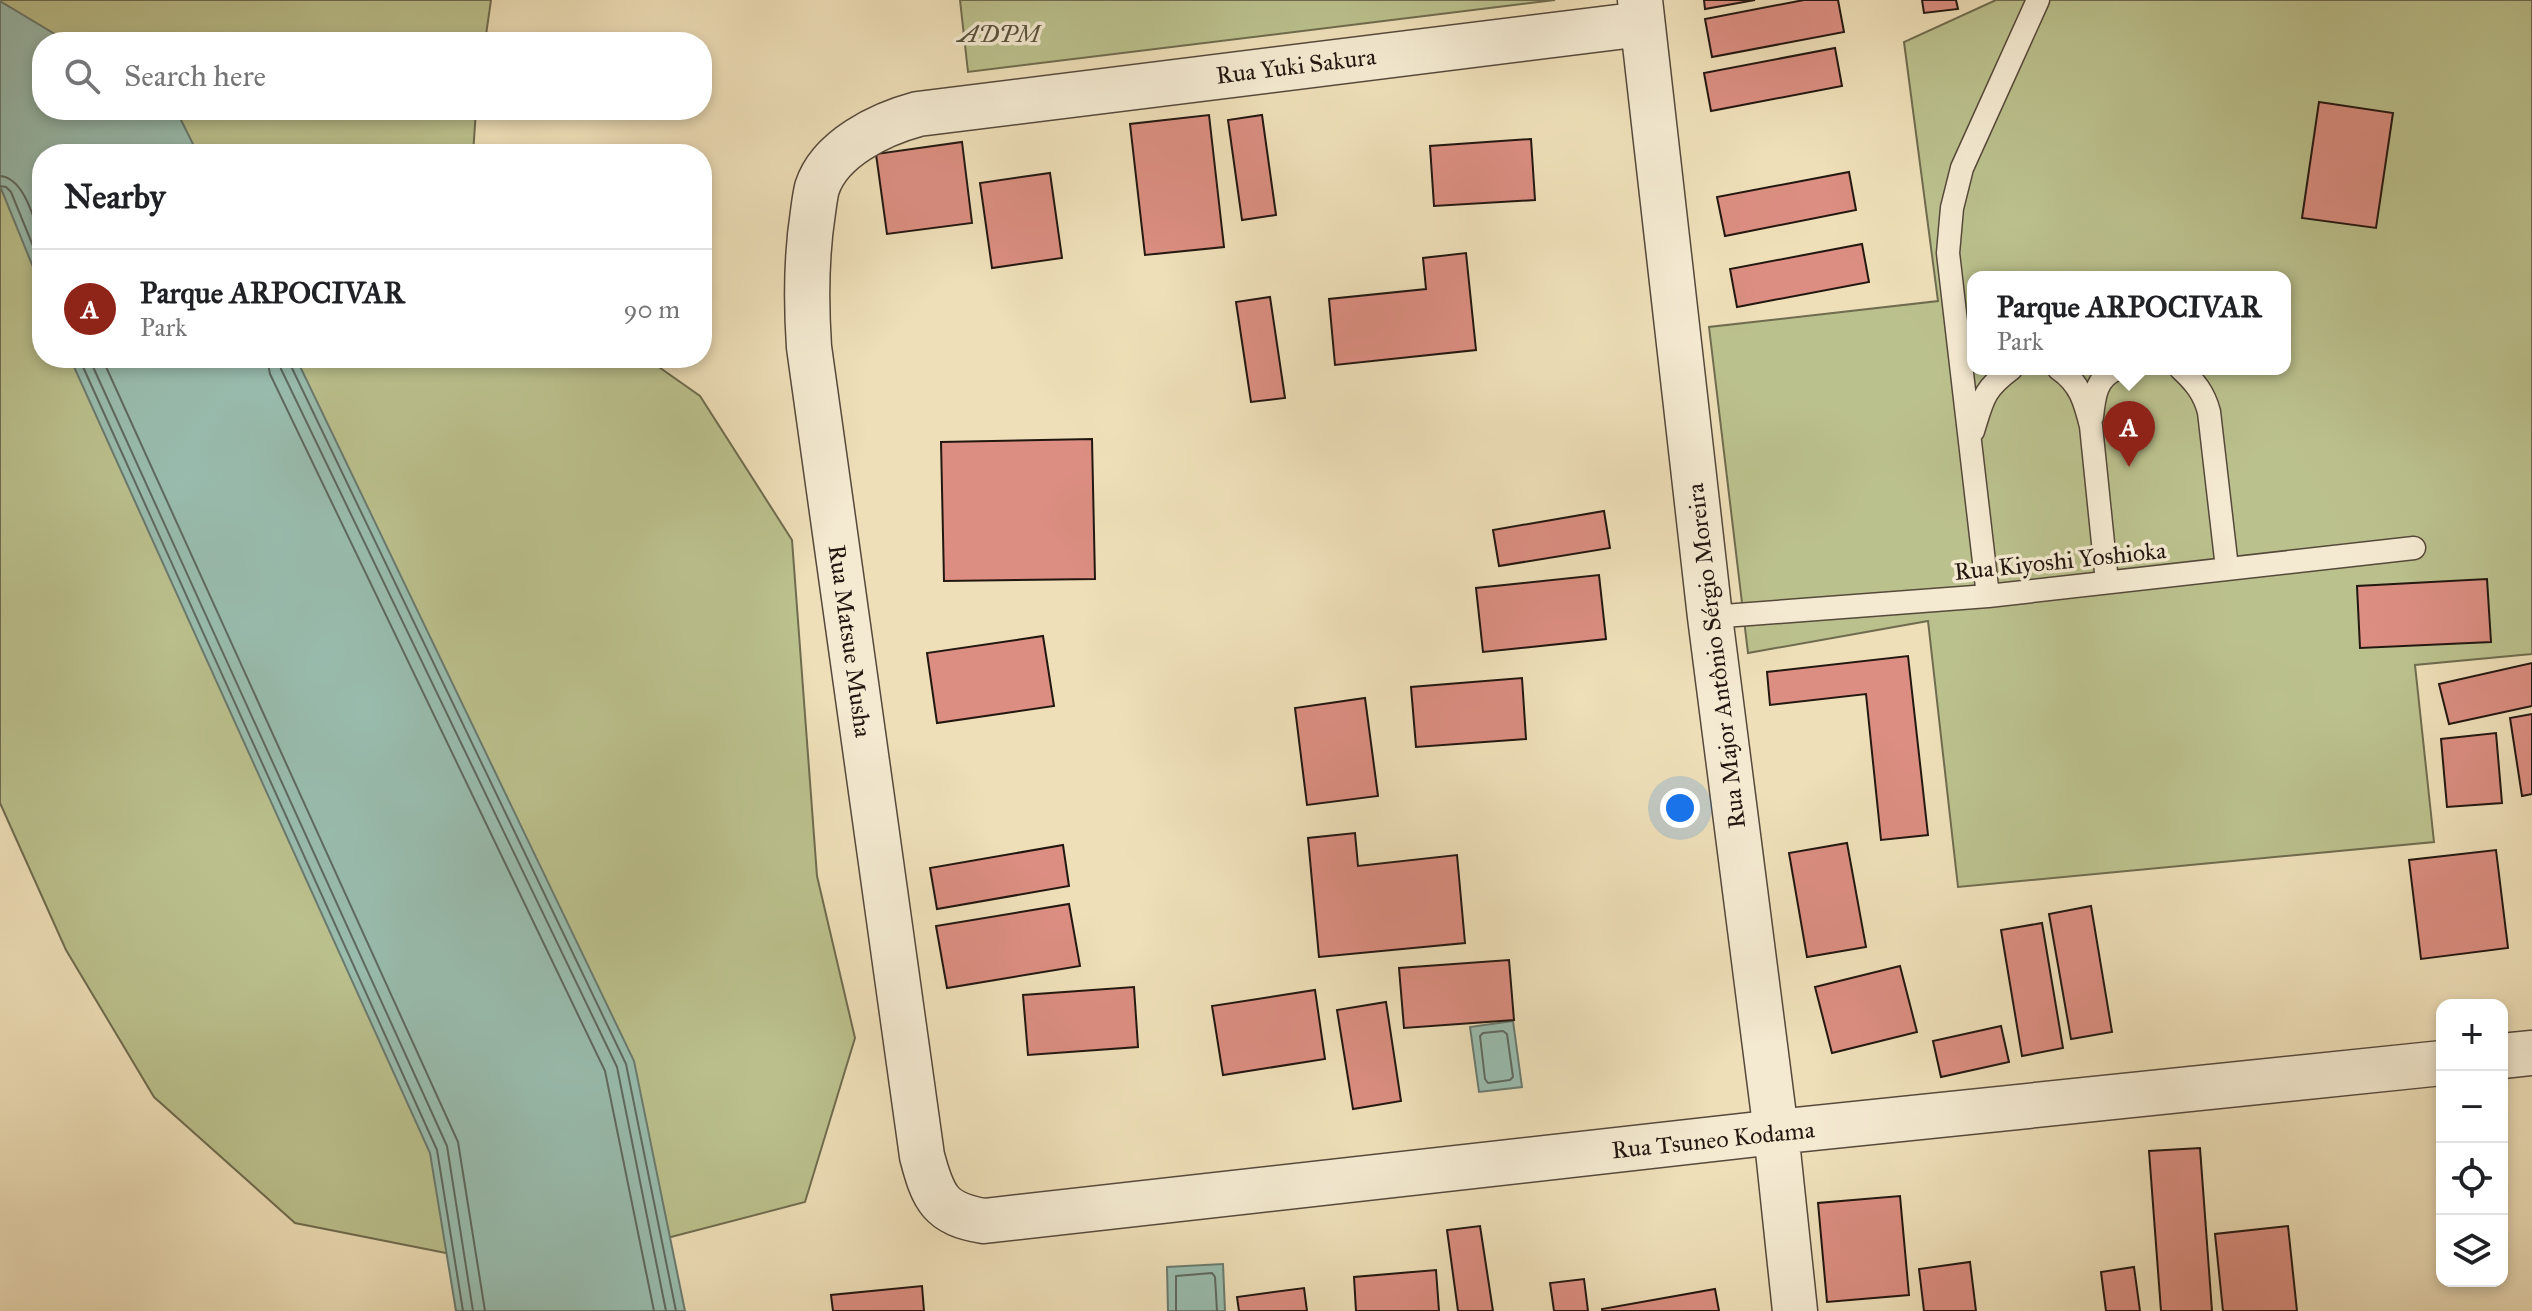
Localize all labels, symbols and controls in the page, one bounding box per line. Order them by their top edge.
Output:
park label: ADPM [955,19,1043,49]
search box [32,32,712,120]
street label: Rua Yuki Sakura [1214,41,1379,91]
icon: search [60,54,104,98]
text: Search here [124,58,266,94]
text: Nearby [64,176,166,217]
popup [1967,271,2291,375]
text: Parque ARPOCIVAR [140,275,405,311]
text: Parque ARPOCIVAR [1997,289,2261,325]
text: A [81,293,99,325]
text: 90 m [623,293,680,325]
text: Park [140,311,187,343]
text: Park [1997,325,2044,357]
pin: A [2103,401,2155,467]
street label: Rua Major Antônio Sérgio Moreira [1680,481,1752,830]
street label: Rua Kiyoshi Yoshioka [1952,535,2168,587]
street label: Rua Matsue Musha [822,543,878,740]
your location [1660,788,1700,828]
map controls [2436,999,2508,1287]
button: + [2436,999,2508,1071]
button: − [2436,1071,2508,1143]
street label: Rua Tsuneo Kodama [1610,1114,1817,1166]
button: locate [2436,1143,2508,1215]
button: layers [2436,1215,2508,1287]

